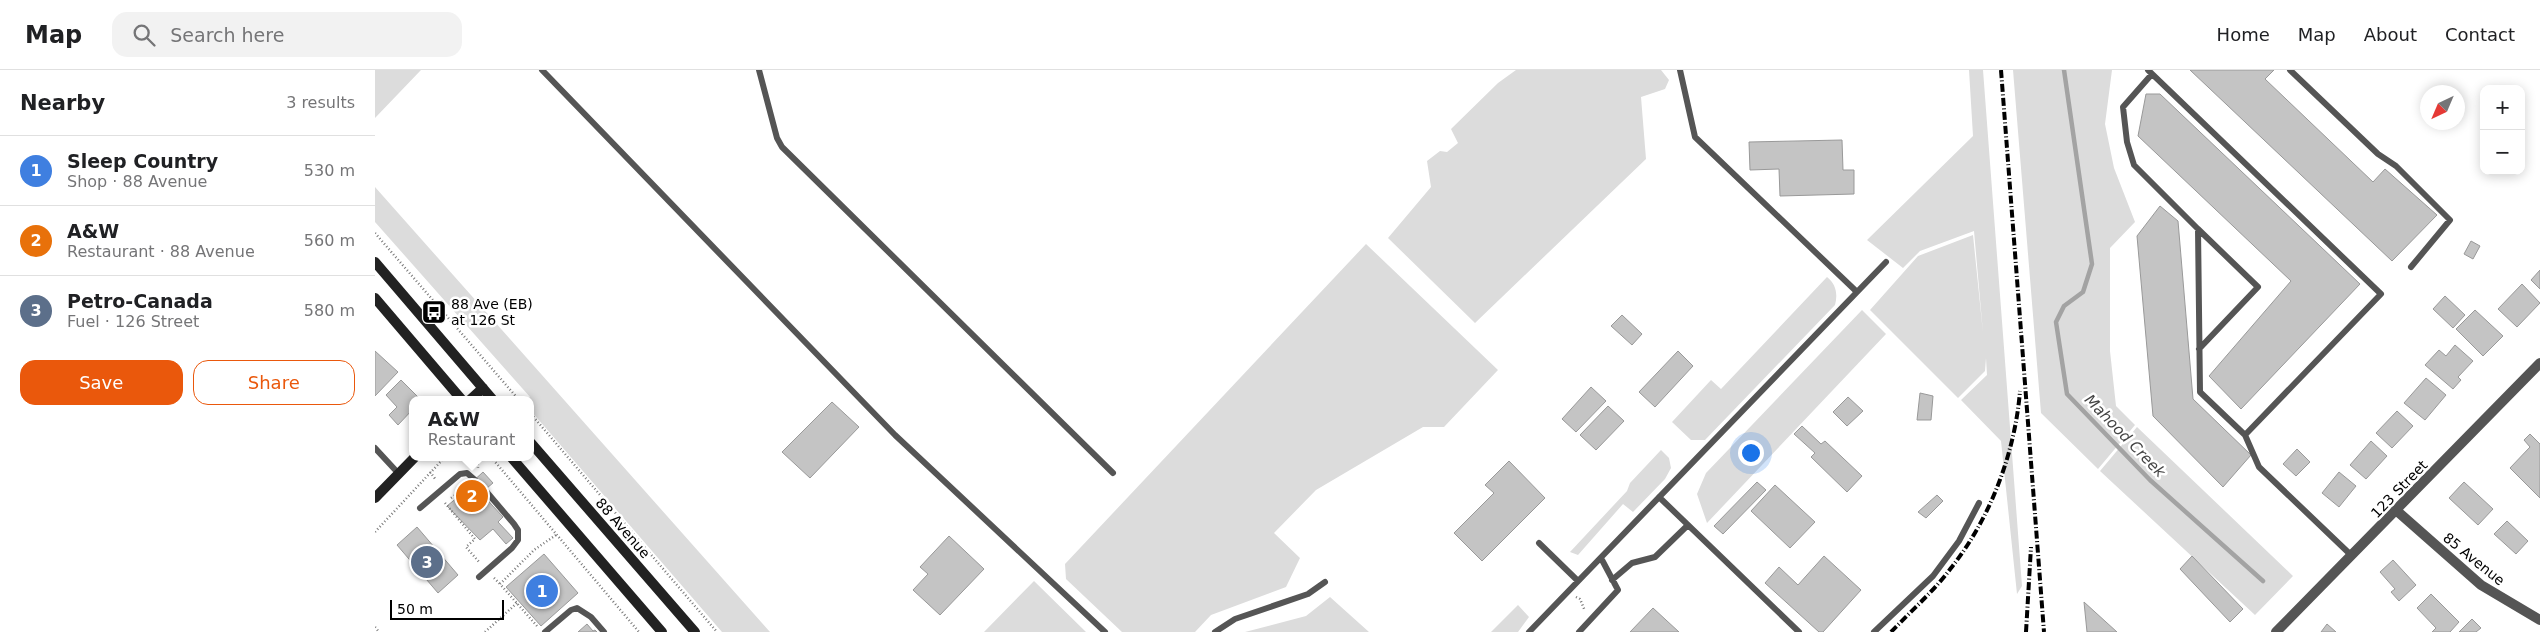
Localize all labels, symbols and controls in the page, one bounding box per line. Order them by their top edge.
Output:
search box [112,12,462,57]
text: Map [25,21,82,49]
icon: search [130,21,158,49]
text: Search here [170,24,284,46]
text: Home [2217,24,2270,45]
text: Map [2298,24,2336,45]
text: About [2364,24,2417,45]
text: Contact [2445,24,2515,45]
north arrow [2420,85,2465,130]
map controls [2480,85,2525,175]
button: + [2480,85,2525,130]
text: Nearby [20,91,105,115]
text: 3 results [286,93,355,112]
button: − [2480,130,2525,175]
text: Sleep Country [67,150,218,172]
text: 1 [30,161,42,180]
text: 530 m [304,161,355,180]
text: Shop · 88 Avenue [67,172,207,191]
text: A&W [67,220,119,242]
text: 2 [30,231,42,250]
text: 560 m [304,231,355,250]
text: Restaurant · 88 Avenue [67,242,255,261]
text: Petro-Canada [67,290,213,312]
place label: 88 Ave (EB) at 126 St [451,296,533,328]
bus stop icon: 88 Ave (EB) at 126 St [421,299,447,325]
text: 3 [30,301,42,320]
text: 580 m [304,301,355,320]
text: Fuel · 126 Street [67,312,199,331]
button: Save [20,360,183,405]
button: Share [193,360,355,405]
water label: Mahood Creek [2081,391,2170,482]
popup [409,396,534,461]
text: A&W [428,408,480,430]
text: Restaurant [428,430,515,449]
your location [1738,440,1764,466]
street label: 123 Street [2368,457,2431,521]
pin: 2 [456,477,488,515]
street label: 88 Avenue [593,495,653,561]
street label: 85 Avenue [2440,529,2508,589]
pin: 3 [411,543,443,581]
pin: 1 [526,572,558,610]
scale bar [390,597,504,620]
text: 50 m [397,601,433,617]

